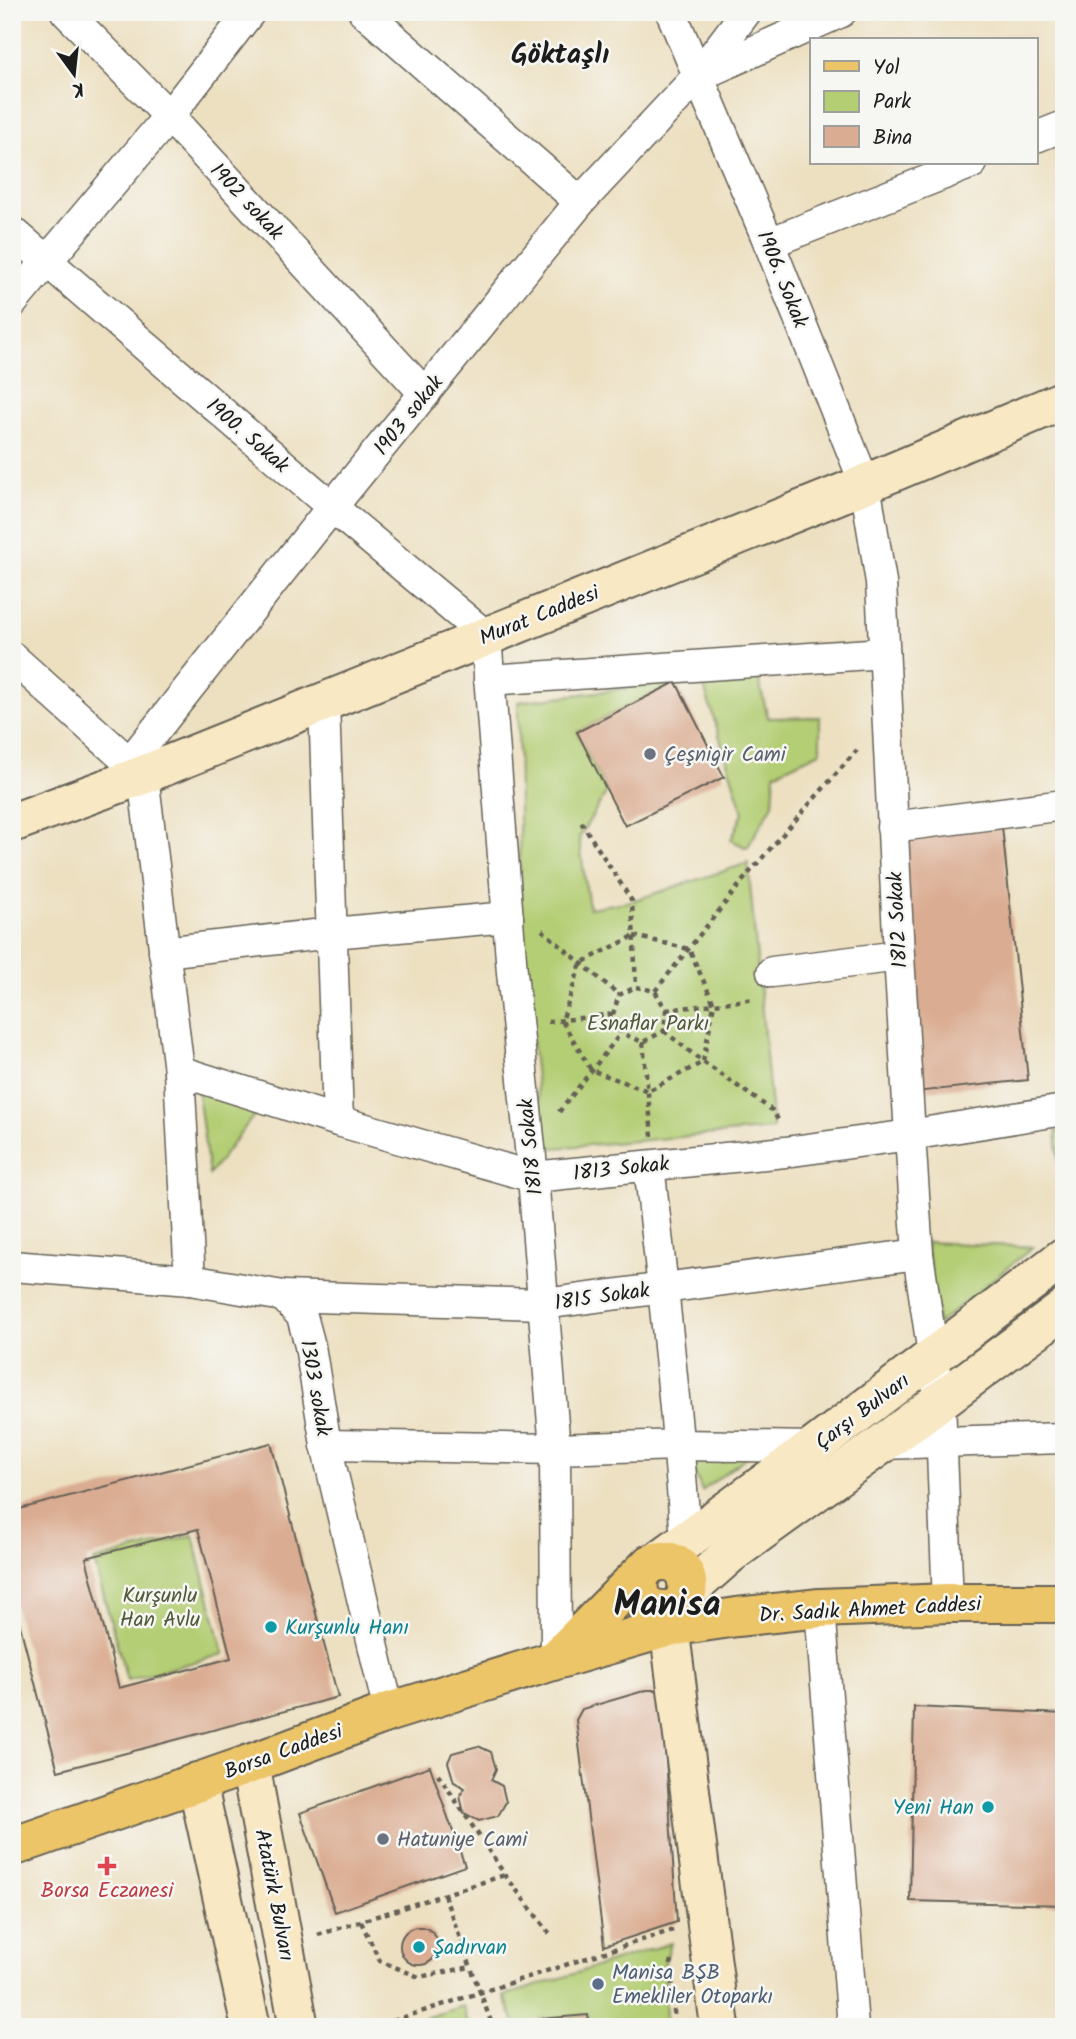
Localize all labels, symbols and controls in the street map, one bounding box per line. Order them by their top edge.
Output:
district label: Göktaşlı [511,33,609,78]
north arrow [38,38,108,108]
legend [810,38,1038,164]
text: Yol [873,52,900,85]
text: K [68,73,87,104]
text: Park [873,86,911,119]
text: Bina [873,122,912,155]
street label: 1902 sokak [201,156,291,248]
street label: 1906. Sokak [747,226,816,333]
street label: 1903 sokak [366,368,452,464]
street label: 1900. Sokak [198,390,296,482]
street label: Murat Caddesi [475,577,605,655]
place label: Çeşnigir Cami [664,739,787,772]
marker: Çeşnigir Cami [642,746,658,762]
street label: 1812 Sokak [879,871,918,969]
park label: Esnaflar Parkı [587,1008,709,1041]
street label: 1818 Sokak [510,1097,553,1197]
street label: 1813 Sokak [571,1148,671,1191]
street label: 1815 Sokak [553,1274,652,1320]
street label: 1303 sokak [290,1337,339,1439]
street label: Çarşı Bulvarı [808,1365,918,1459]
district label: Manisa [614,1578,721,1634]
park label: Kurşunlu Han Avlu [120,1580,200,1637]
street label: Dr. Sadık Ahmet Caddesi [758,1588,983,1633]
place label: Kurşunlu Hanı [285,1612,409,1645]
marker: Kurşunlu Hanı [263,1619,279,1635]
street label: Borsa Caddesi [220,1715,348,1789]
place label: Yeni Han [893,1792,974,1825]
marker: Yeni Han [980,1799,996,1815]
place label: Hatuniye Cami [397,1824,528,1857]
street label: Atatürk Bulvarı [245,1826,302,1964]
marker: Hatuniye Cami [375,1831,391,1847]
marker: Borsa Eczanesi [99,1858,115,1874]
place label: Borsa Eczanesi [41,1875,174,1908]
place label: Şadırvan [433,1932,507,1965]
marker: Şadırvan [411,1939,427,1955]
place label: Manisa BŞB Emekliler Otoparkı [612,1957,773,2014]
marker: Manisa BŞB Emekliler Otoparkı [590,1976,606,1992]

